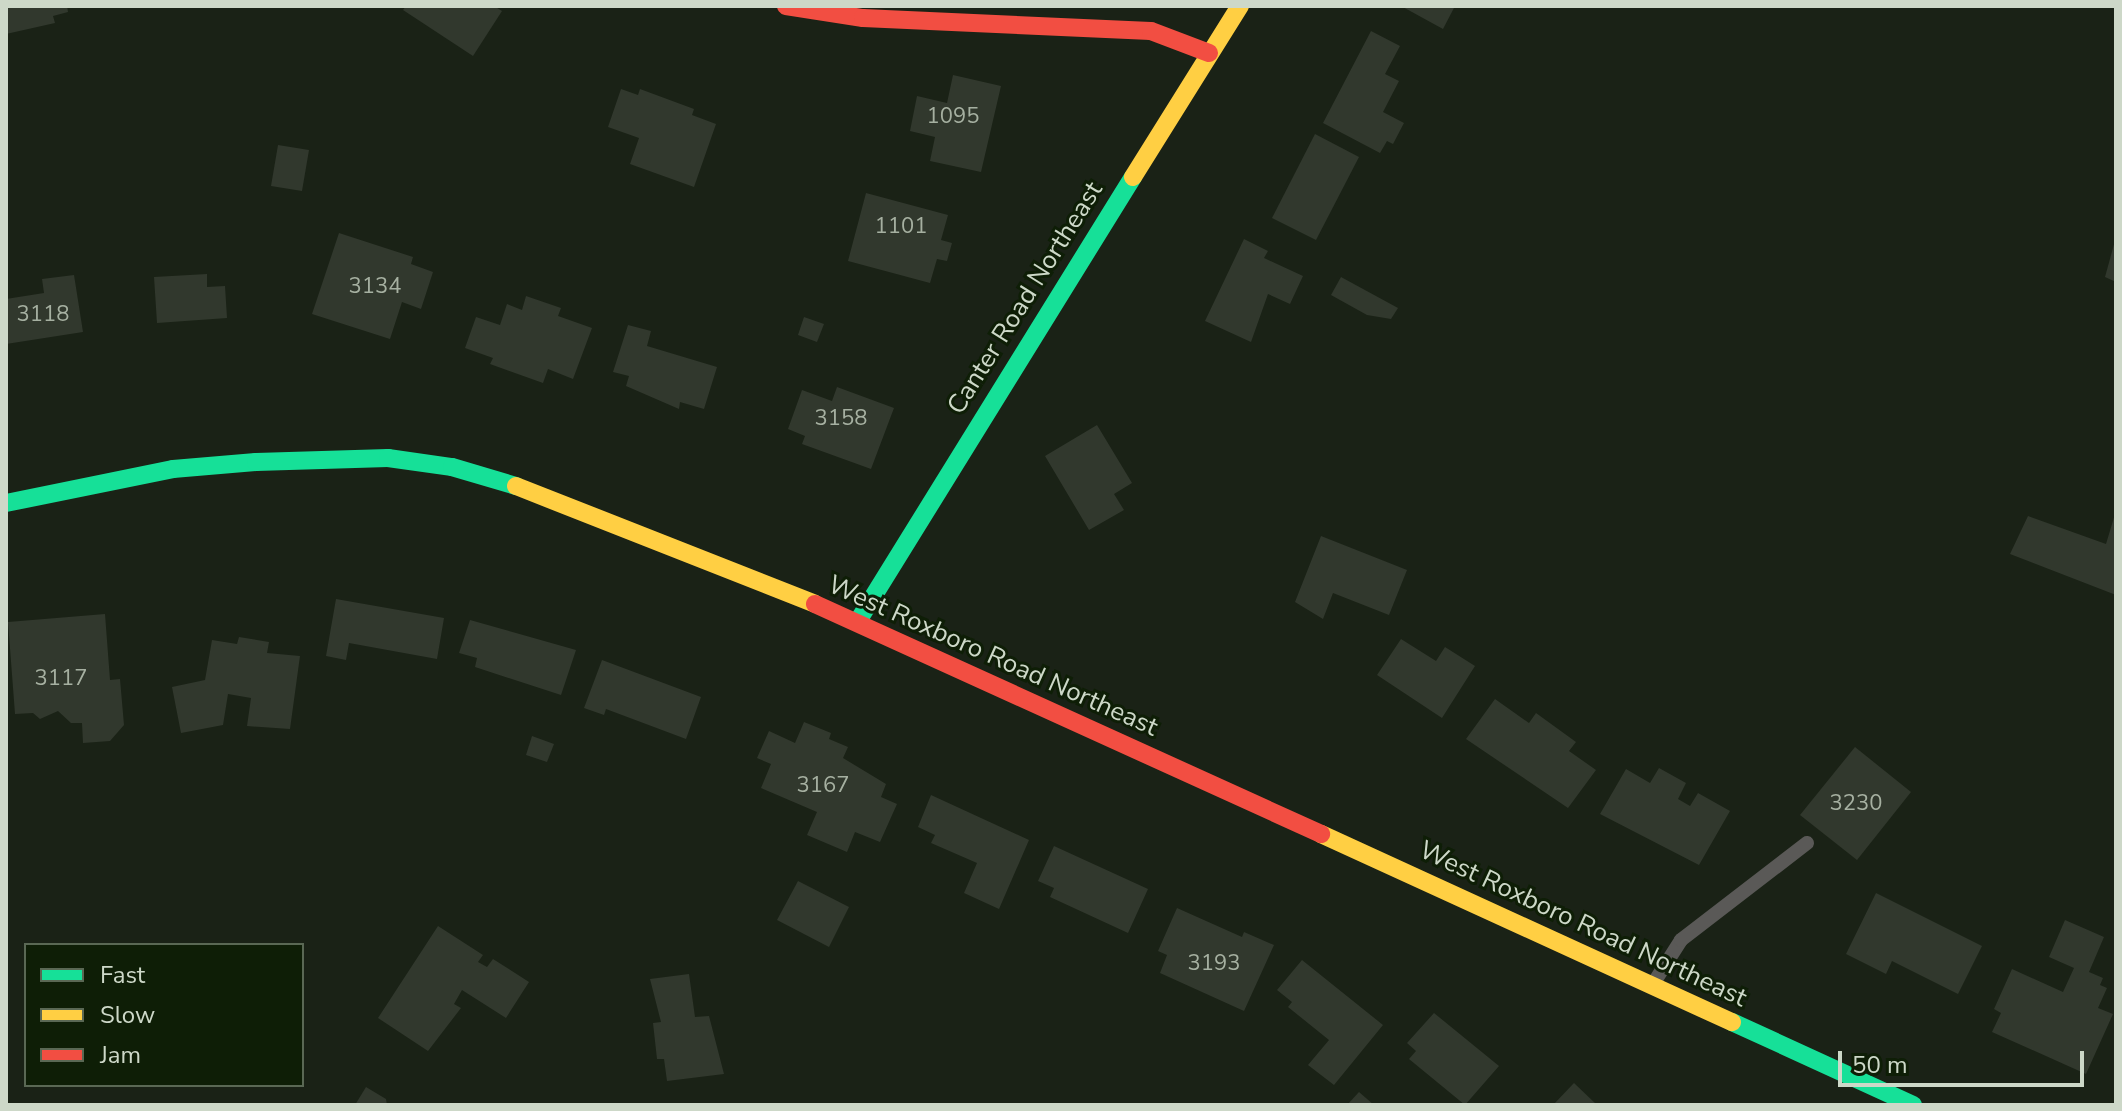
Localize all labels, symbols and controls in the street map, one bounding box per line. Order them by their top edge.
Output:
house number: 1095 [927,104,979,130]
street label: Canter Road Northeast [941,176,1109,420]
house number: 1101 [875,214,927,240]
house number: 3134 [349,274,401,300]
house number: 3118 [17,302,69,328]
house number: 3158 [815,406,867,432]
street label: West Roxboro Road Northeast [823,569,1163,743]
house number: 3117 [35,666,87,692]
house number: 3167 [797,773,849,799]
house number: 3230 [1830,791,1882,817]
street label: West Roxboro Road Northeast [1414,834,1752,1014]
legend [24,943,304,1087]
house number: 3193 [1188,951,1240,977]
text: Fast [100,959,145,991]
text: Slow [100,999,155,1031]
scale bar [1842,1035,2088,1085]
text: Jam [100,1039,141,1071]
text: 50 m [1852,1049,1908,1081]

